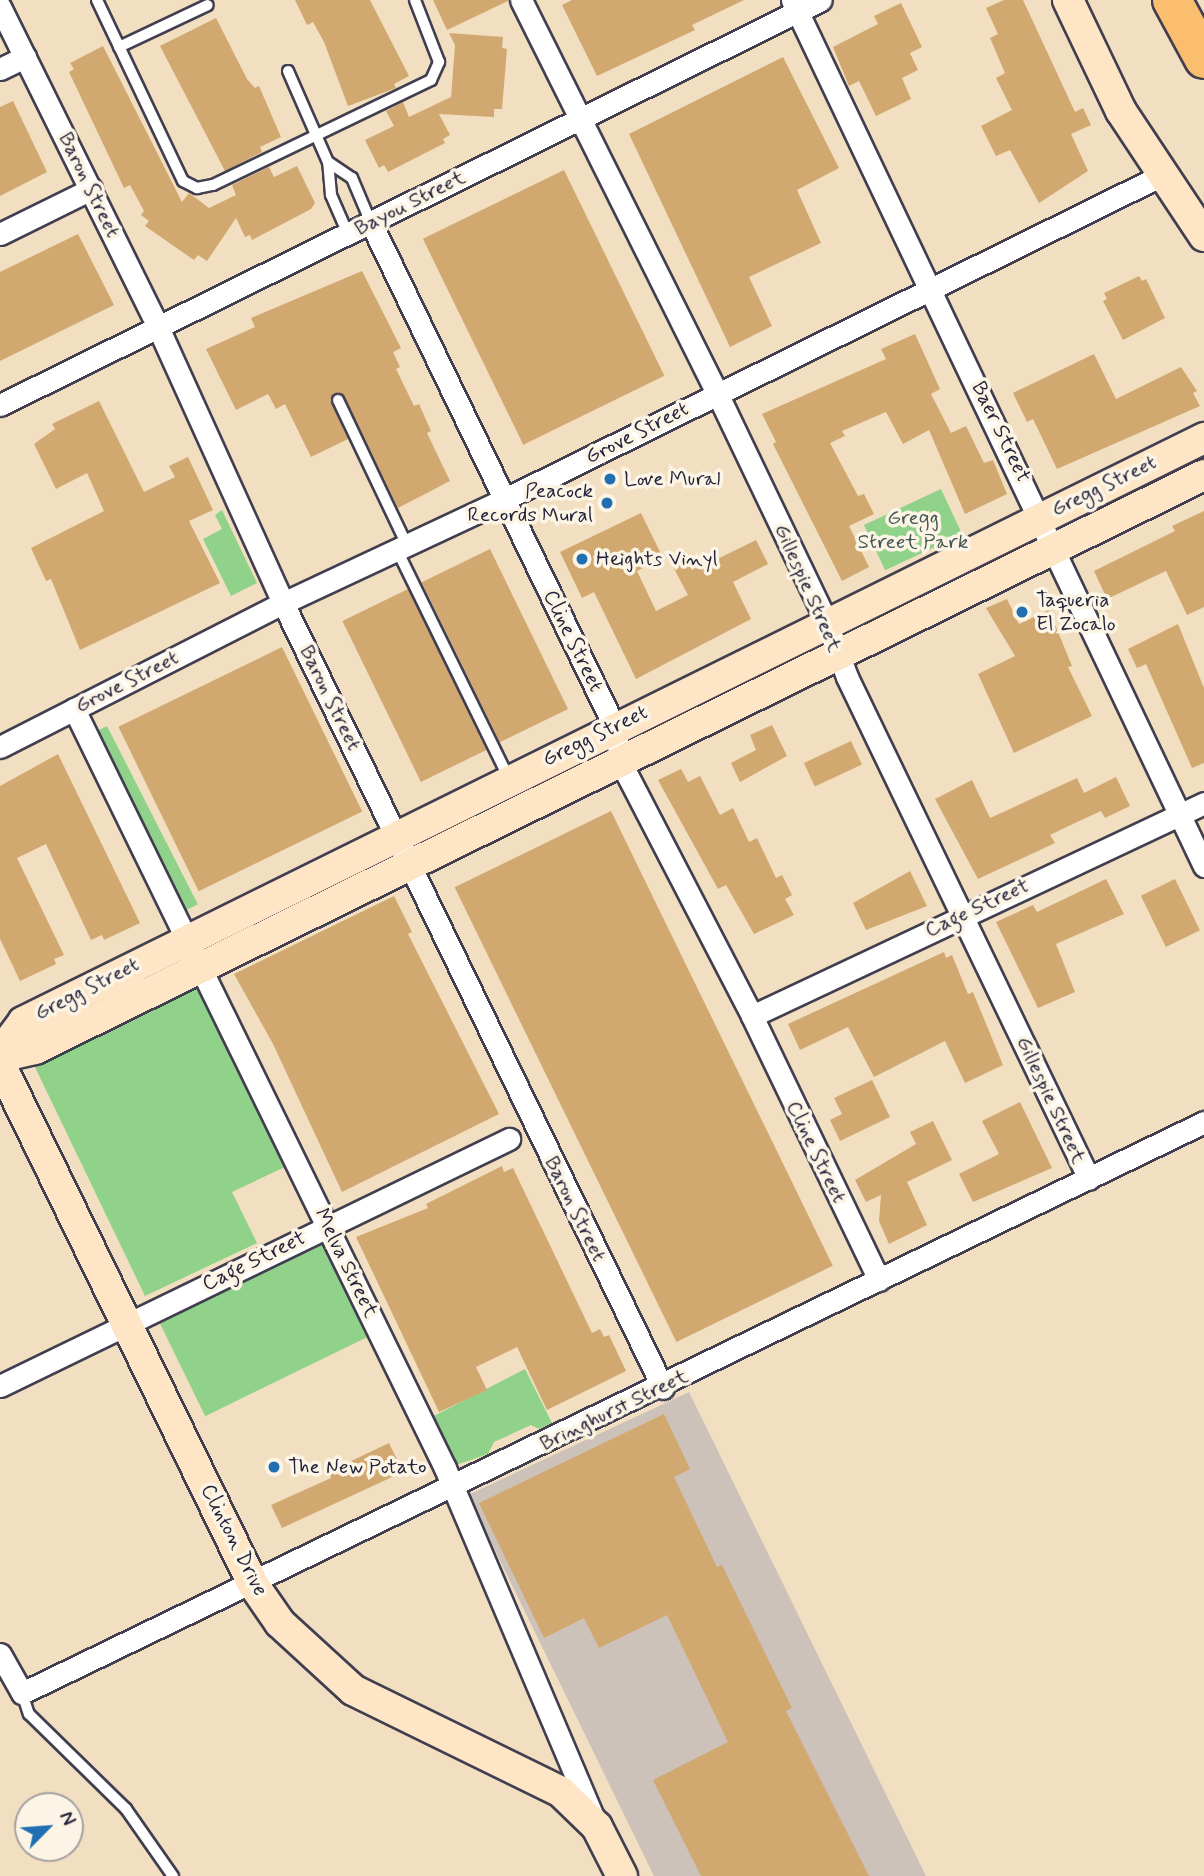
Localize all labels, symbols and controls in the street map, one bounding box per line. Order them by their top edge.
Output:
street label: Baron Street [52,127,126,243]
street label: Bayou Street [351,164,469,242]
street label: Baer Street [966,378,1036,486]
street label: Grove Street [580,395,694,471]
street label: Gregg Street [1046,449,1162,523]
place label: Love Mural [624,466,720,492]
marker: Love Mural [602,471,618,487]
place label: Peacock Records Mural [467,478,593,528]
marker: Peacock Records Mural [599,495,615,511]
park label: Gregg Street Park [859,505,967,555]
street label: Gillespie Street [769,520,847,656]
place label: Heights Vinyl [596,546,713,572]
marker: Heights Vinyl [574,551,590,567]
street label: Cline Street [537,584,609,698]
place label: Taqueria El Zocalo [1036,587,1116,637]
marker: Taqueria El Zocalo [1014,604,1030,620]
street label: Baron Street [293,640,367,756]
street label: Grove Street [70,644,184,720]
street label: Gregg Street [537,699,653,773]
street label: Cage Street [921,873,1033,943]
street label: Gregg Street [29,951,145,1027]
street label: Gillespie Street [1011,1032,1091,1168]
street label: Cline Street [780,1095,852,1209]
street label: Baron Street [538,1151,612,1267]
street label: Melva Street [309,1204,383,1322]
street label: Cage Street [199,1225,309,1297]
street label: Bringhurst Street [536,1363,692,1457]
place label: The New Potato [288,1454,420,1480]
marker: The New Potato [266,1459,282,1475]
street label: Clinton Drive [195,1480,273,1600]
north arrow [14,1792,84,1862]
text: N [53,1808,81,1830]

